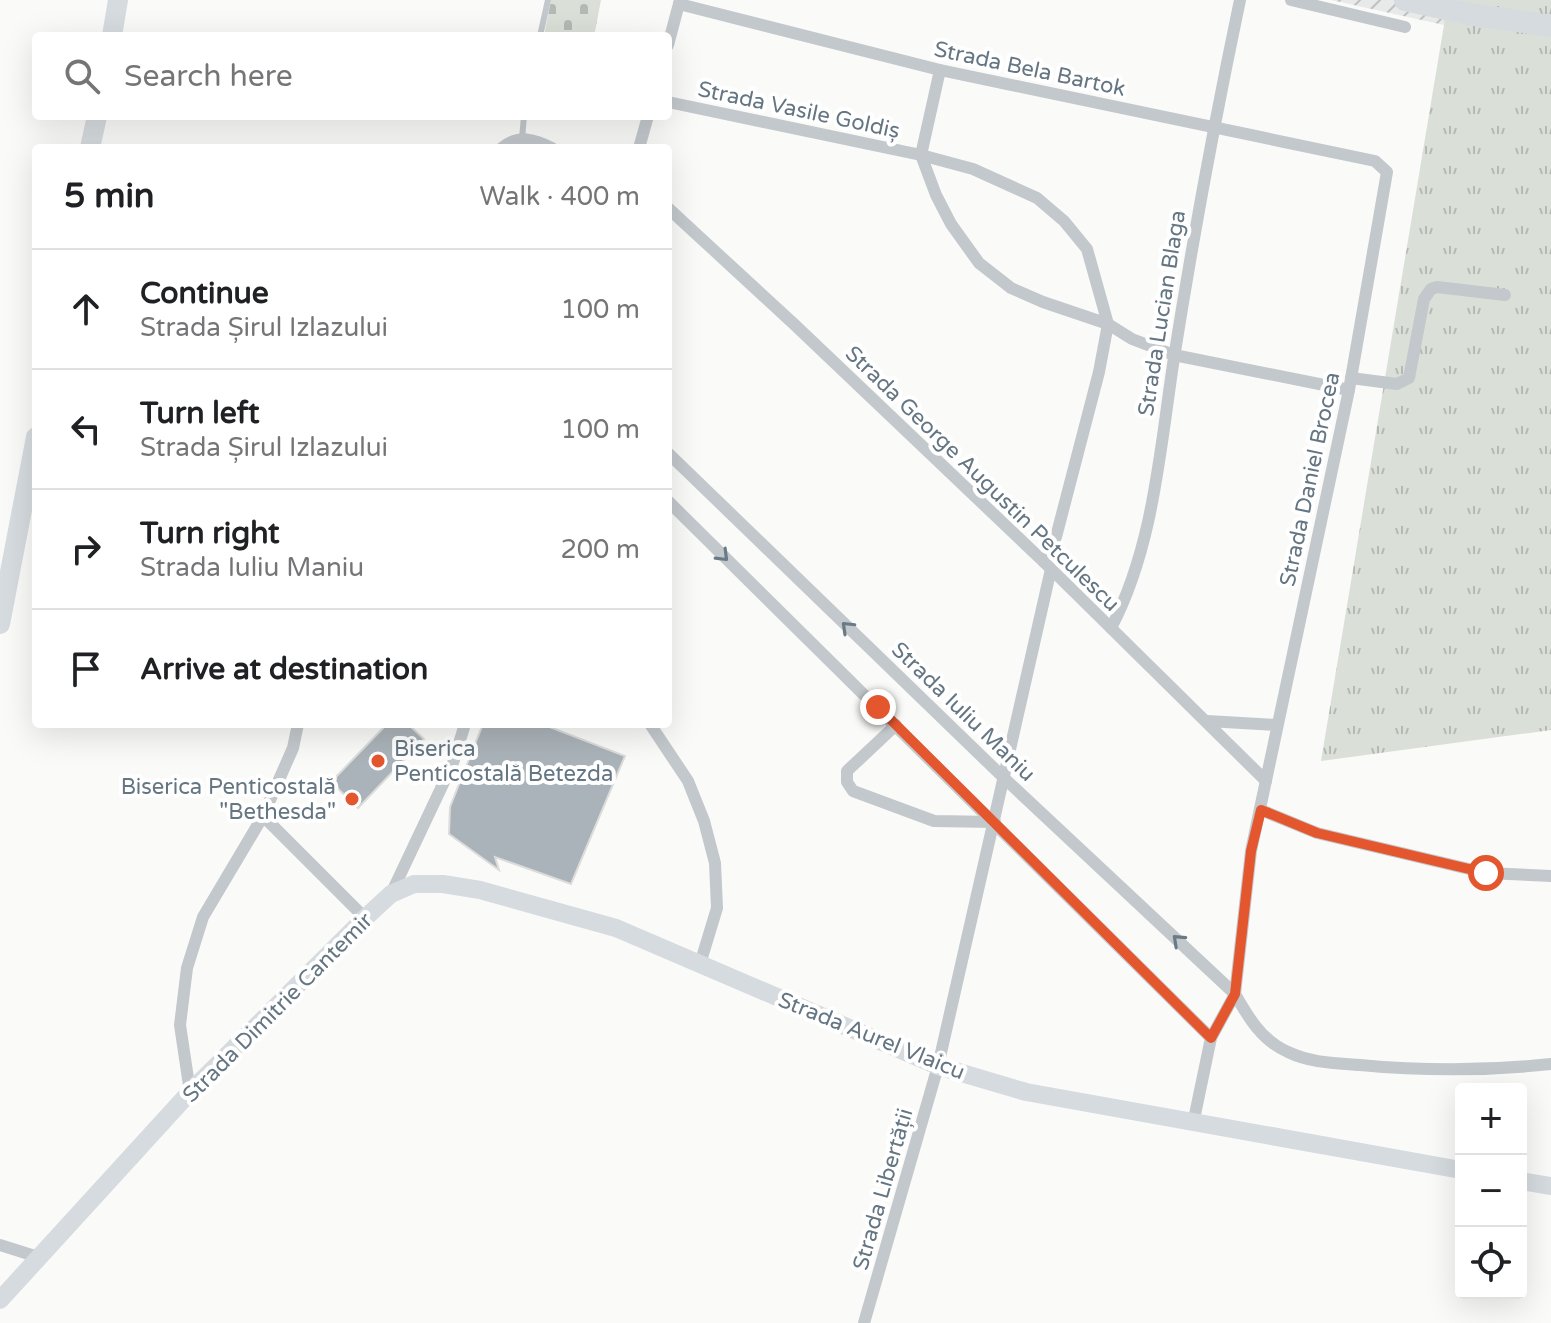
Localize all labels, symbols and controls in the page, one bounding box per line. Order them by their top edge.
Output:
search box [32,32,672,120]
street label: Strada Bela Bartok [932,36,1128,102]
icon: search [60,54,104,98]
text: Search here [124,58,293,95]
street label: Strada Vasile Goldiș [695,76,902,144]
text: 5 min [64,176,155,217]
text: Walk · 400 m [480,181,640,212]
street label: Strada Lucian Blaga [1133,208,1191,418]
text: Continue [140,275,269,312]
icon: ahead [64,287,108,331]
text: 100 m [560,294,640,325]
text: Strada Șirul Izlazului [140,312,388,343]
street label: Strada George Augustin Petculescu [840,340,1125,617]
street label: Strada Daniel Brocea [1275,370,1345,589]
text: Turn left [140,395,259,432]
icon: left [64,407,108,451]
text: 100 m [560,414,640,445]
text: Strada Șirul Izlazului [140,432,388,463]
text: Turn right [140,515,280,552]
icon: right [64,527,108,571]
text: 200 m [560,534,640,565]
one-way arrow [714,547,729,561]
text: Strada Iuliu Maniu [140,552,364,583]
one-way arrow [842,622,856,636]
street label: Strada Iuliu Maniu [886,637,1041,787]
icon: arrive [64,647,108,691]
text: Arrive at destination [140,651,428,688]
route end [860,689,896,725]
place label: Biserica Penticostală Betezda [394,736,613,787]
marker: Biserica Penticostală Betezda [369,752,387,770]
place label: Biserica Penticostală "Bethesda" [121,774,336,825]
marker: Biserica Penticostală "Bethesda" [343,790,361,808]
route start [1468,855,1504,891]
street label: Strada Dimitrie Cantemir [177,907,378,1108]
one-way arrow [1173,936,1188,950]
street label: Strada Aurel Vlaicu [774,987,969,1085]
map controls [1455,1083,1527,1299]
button: + [1455,1083,1527,1155]
street label: Strada Libertății [847,1105,918,1273]
button: − [1455,1155,1527,1227]
button: locate [1455,1227,1527,1299]

